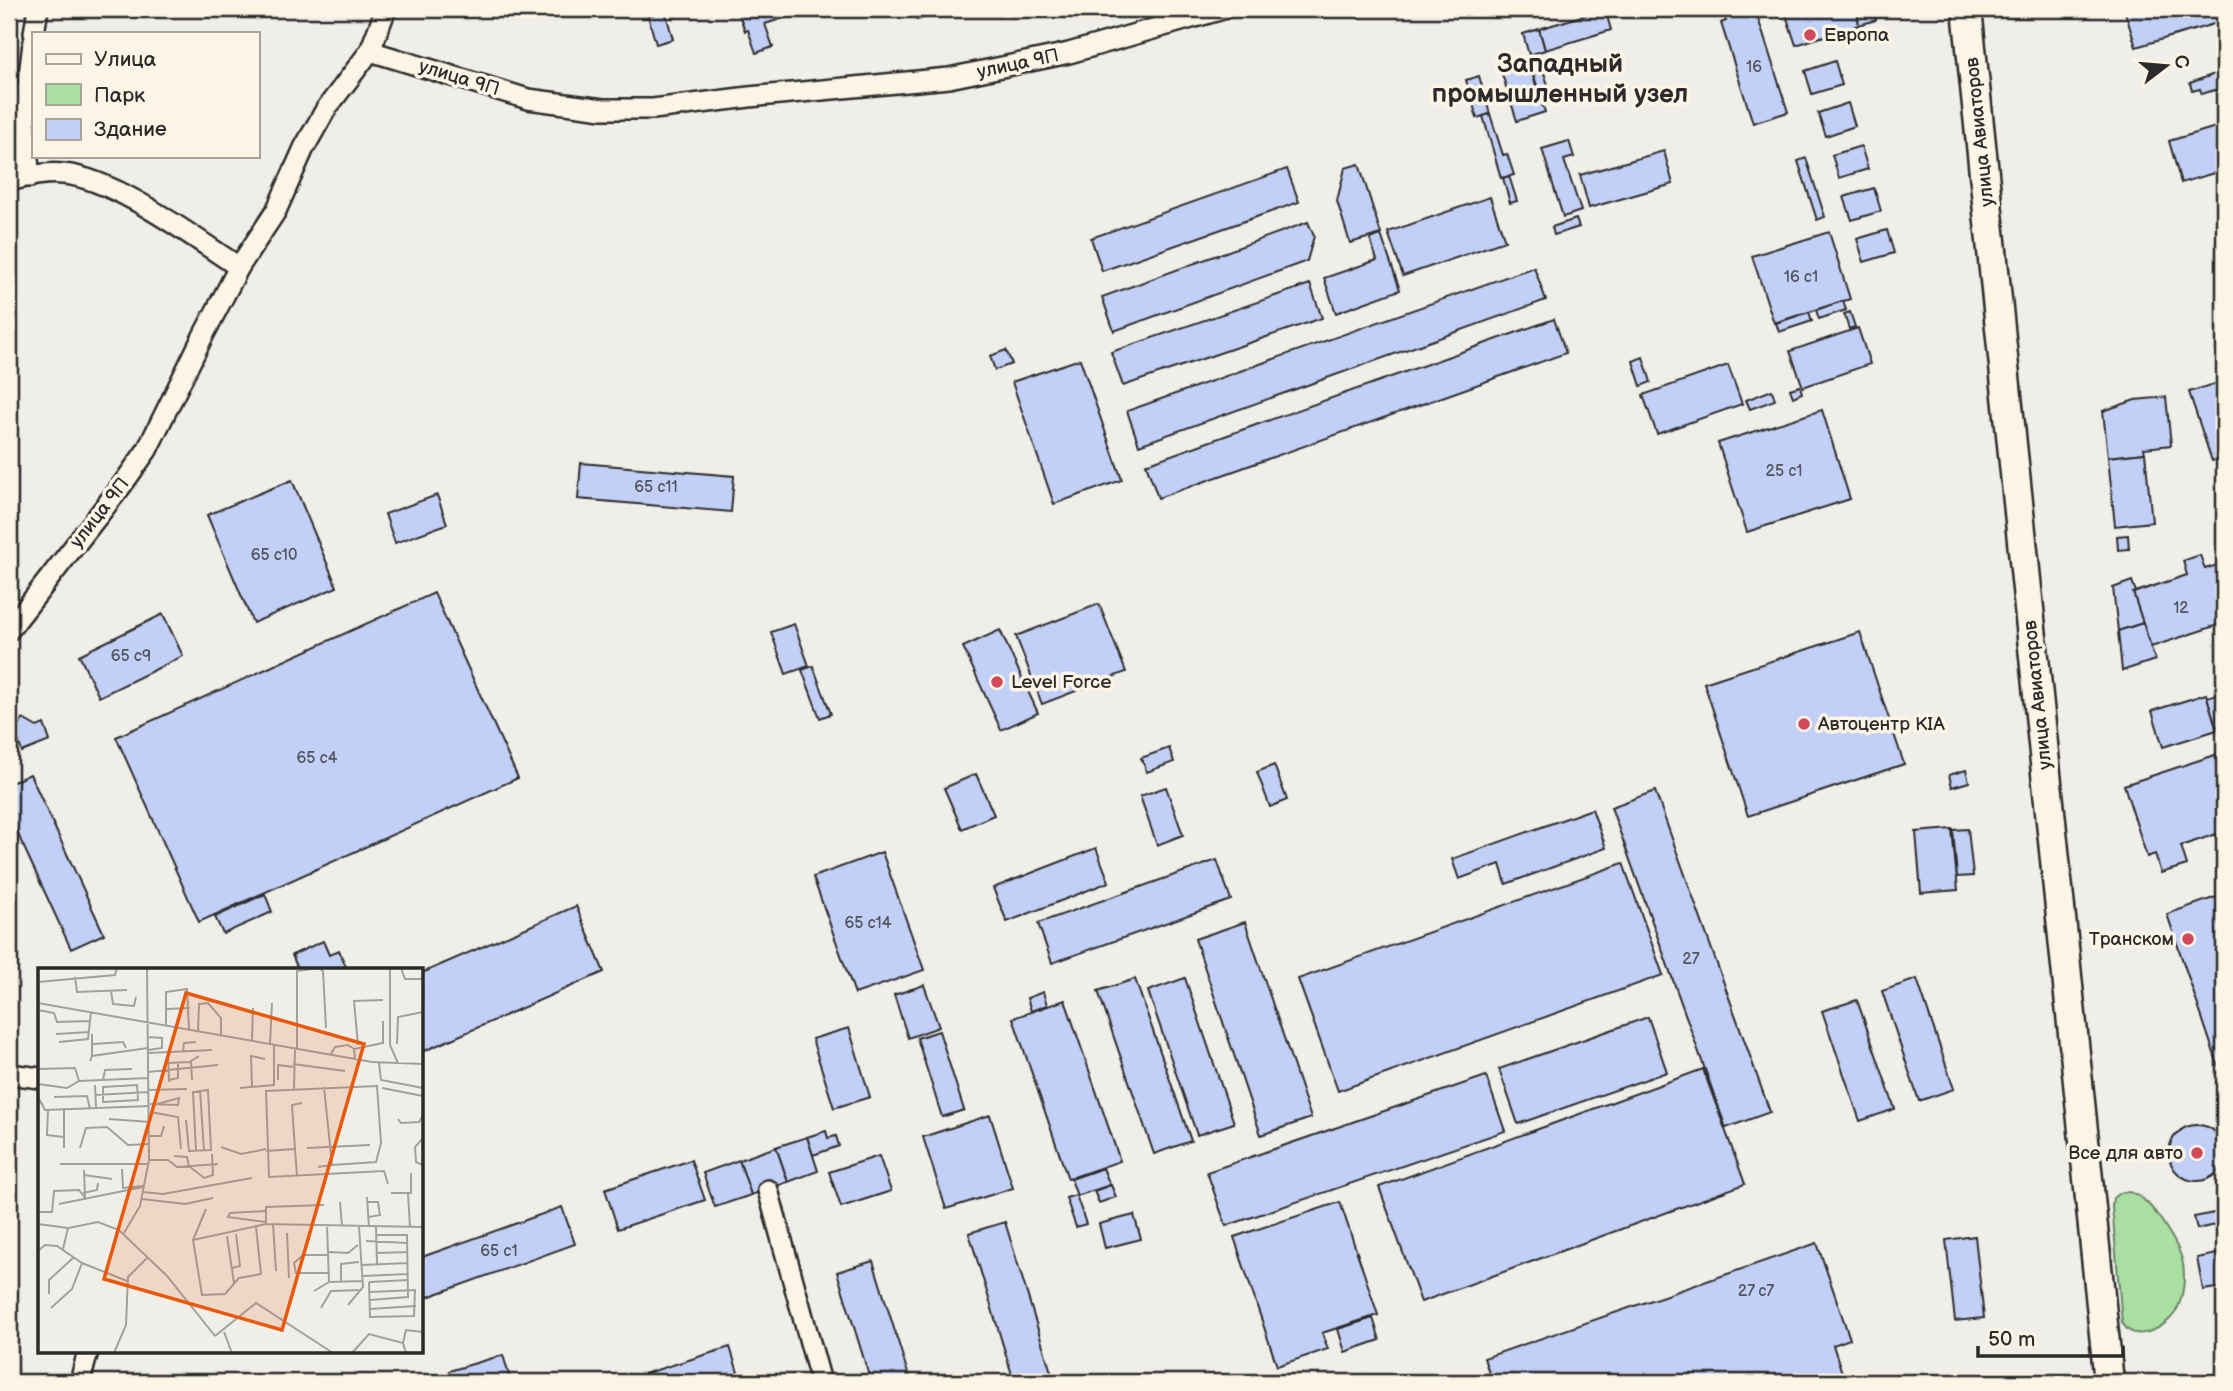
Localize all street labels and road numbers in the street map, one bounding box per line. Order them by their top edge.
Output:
street label: улица 9П [975,44,1061,84]
street label: улица 9П [416,55,502,101]
street label: улица Авиаторов [1961,56,1999,208]
street label: улица 9П [65,473,135,553]
street label: улица Авиаторов [2019,619,2057,771]

